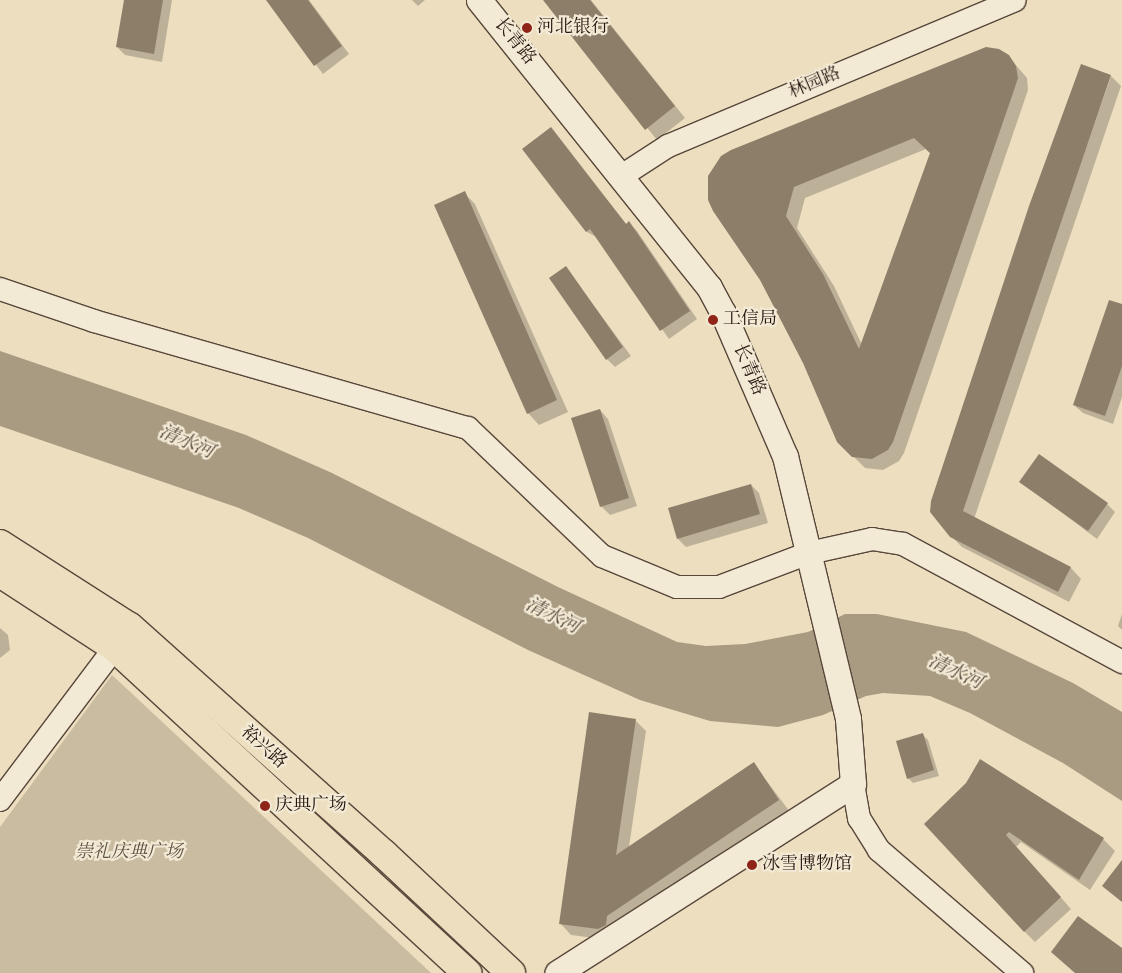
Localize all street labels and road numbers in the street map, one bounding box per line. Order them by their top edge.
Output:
street label: 长青路 [489,14,539,70]
street label: 林园路 [786,64,844,104]
street label: 长青路 [728,341,768,399]
street label: 裕兴路 [236,722,290,774]

